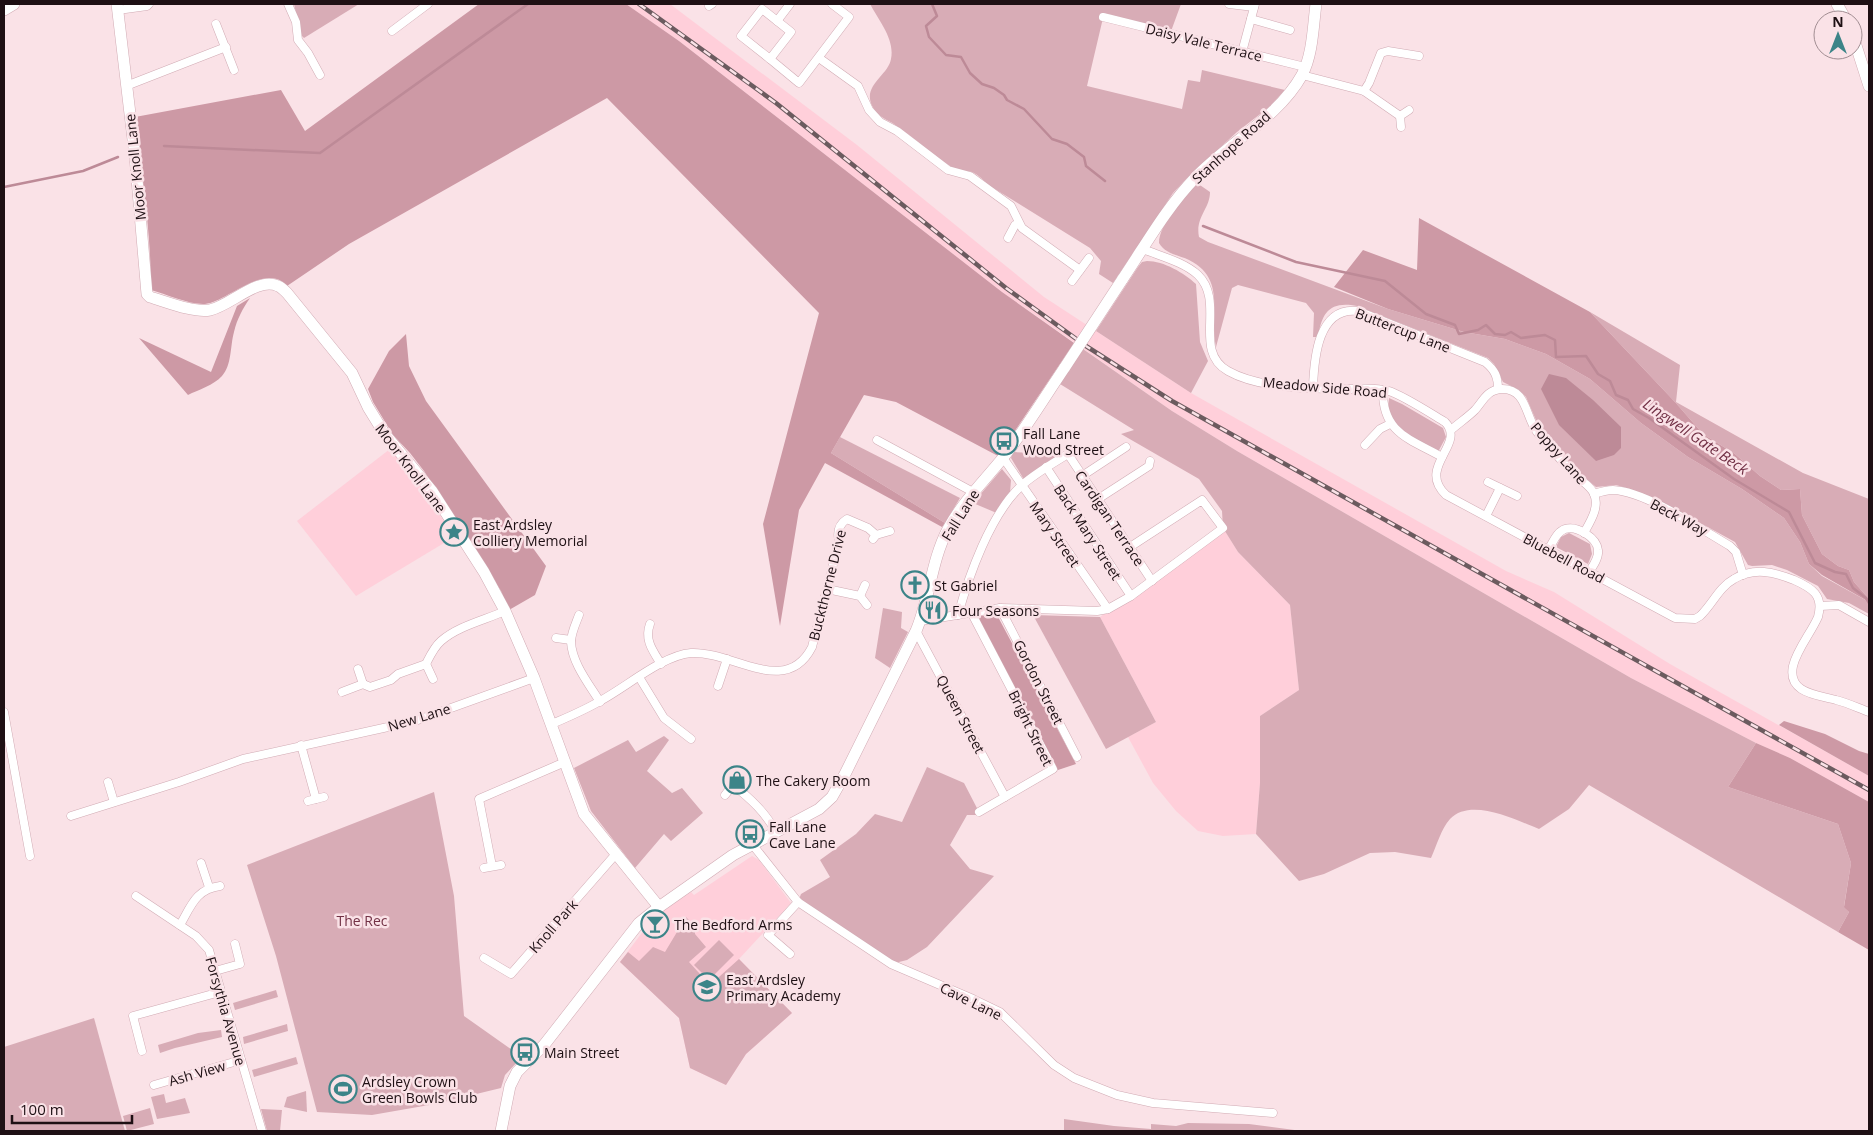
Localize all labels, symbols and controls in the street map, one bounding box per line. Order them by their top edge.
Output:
north arrow [1813,10,1863,60]
text: N [1832,12,1844,31]
street label: Daisy Vale Terrace [1144,18,1264,66]
street label: Stanhope Road [1188,107,1274,187]
street label: Moor Knoll Lane [120,113,150,221]
street label: Buttercup Lane [1353,303,1453,357]
street label: Meadow Side Road [1262,372,1388,402]
water label: Lingwell Gate Beck [1640,393,1753,479]
street label: Poppy Lane [1527,418,1591,488]
street label: Moor Knoll Lane [371,420,451,516]
place label: Fall Lane Wood Street [1023,424,1104,459]
bus stop icon: Fall Lane Wood Street [989,426,1019,456]
street label: Cardigan Terrace [1071,467,1149,570]
street label: Back Mary Street [1051,481,1125,583]
street label: Fall Lane [937,486,983,544]
street label: Beck Way [1647,494,1712,540]
street label: Mary Street [1026,498,1084,570]
place label: East Ardsley Colliery Memorial [473,515,587,550]
place icon: East Ardsley Colliery Memorial [439,517,469,547]
street label: Buckthorne Drive [804,527,850,642]
street label: Bluebell Road [1520,529,1608,587]
church icon: St Gabriel [900,570,930,600]
place label: St Gabriel [934,576,997,595]
restaurant icon: Four Seasons [918,595,948,625]
place label: Four Seasons [952,601,1040,620]
street label: Gordon Street [1010,636,1068,728]
street label: Queen Street [932,671,990,757]
street label: Bright Street [1004,687,1058,769]
street label: New Lane [385,698,453,736]
shop icon: The Cakery Room [722,765,752,795]
place label: The Cakery Room [756,771,870,790]
place label: Fall Lane Cave Lane [769,817,836,852]
bus stop icon: Fall Lane Cave Lane [735,819,765,849]
street label: Knoll Park [524,895,582,957]
bar icon: The Bedford Arms [640,909,670,939]
park label: The Rec [336,911,388,930]
place label: The Bedford Arms [674,915,793,934]
street label: Forsythia Avenue [201,954,251,1068]
place label: East Ardsley Primary Academy [726,970,842,1005]
school or university icon: East Ardsley Primary Academy [692,972,722,1002]
street label: Cave Lane [937,978,1005,1024]
bus stop icon: Main Street [510,1037,540,1067]
place label: Main Street [544,1043,619,1062]
street label: Ash View [166,1056,228,1090]
place label: Ardsley Crown Green Bowls Club [362,1072,478,1107]
sports icon: Ardsley Crown Green Bowls Club [328,1074,358,1104]
scale bar [12,1092,132,1124]
text: 100 m [20,1099,64,1119]

